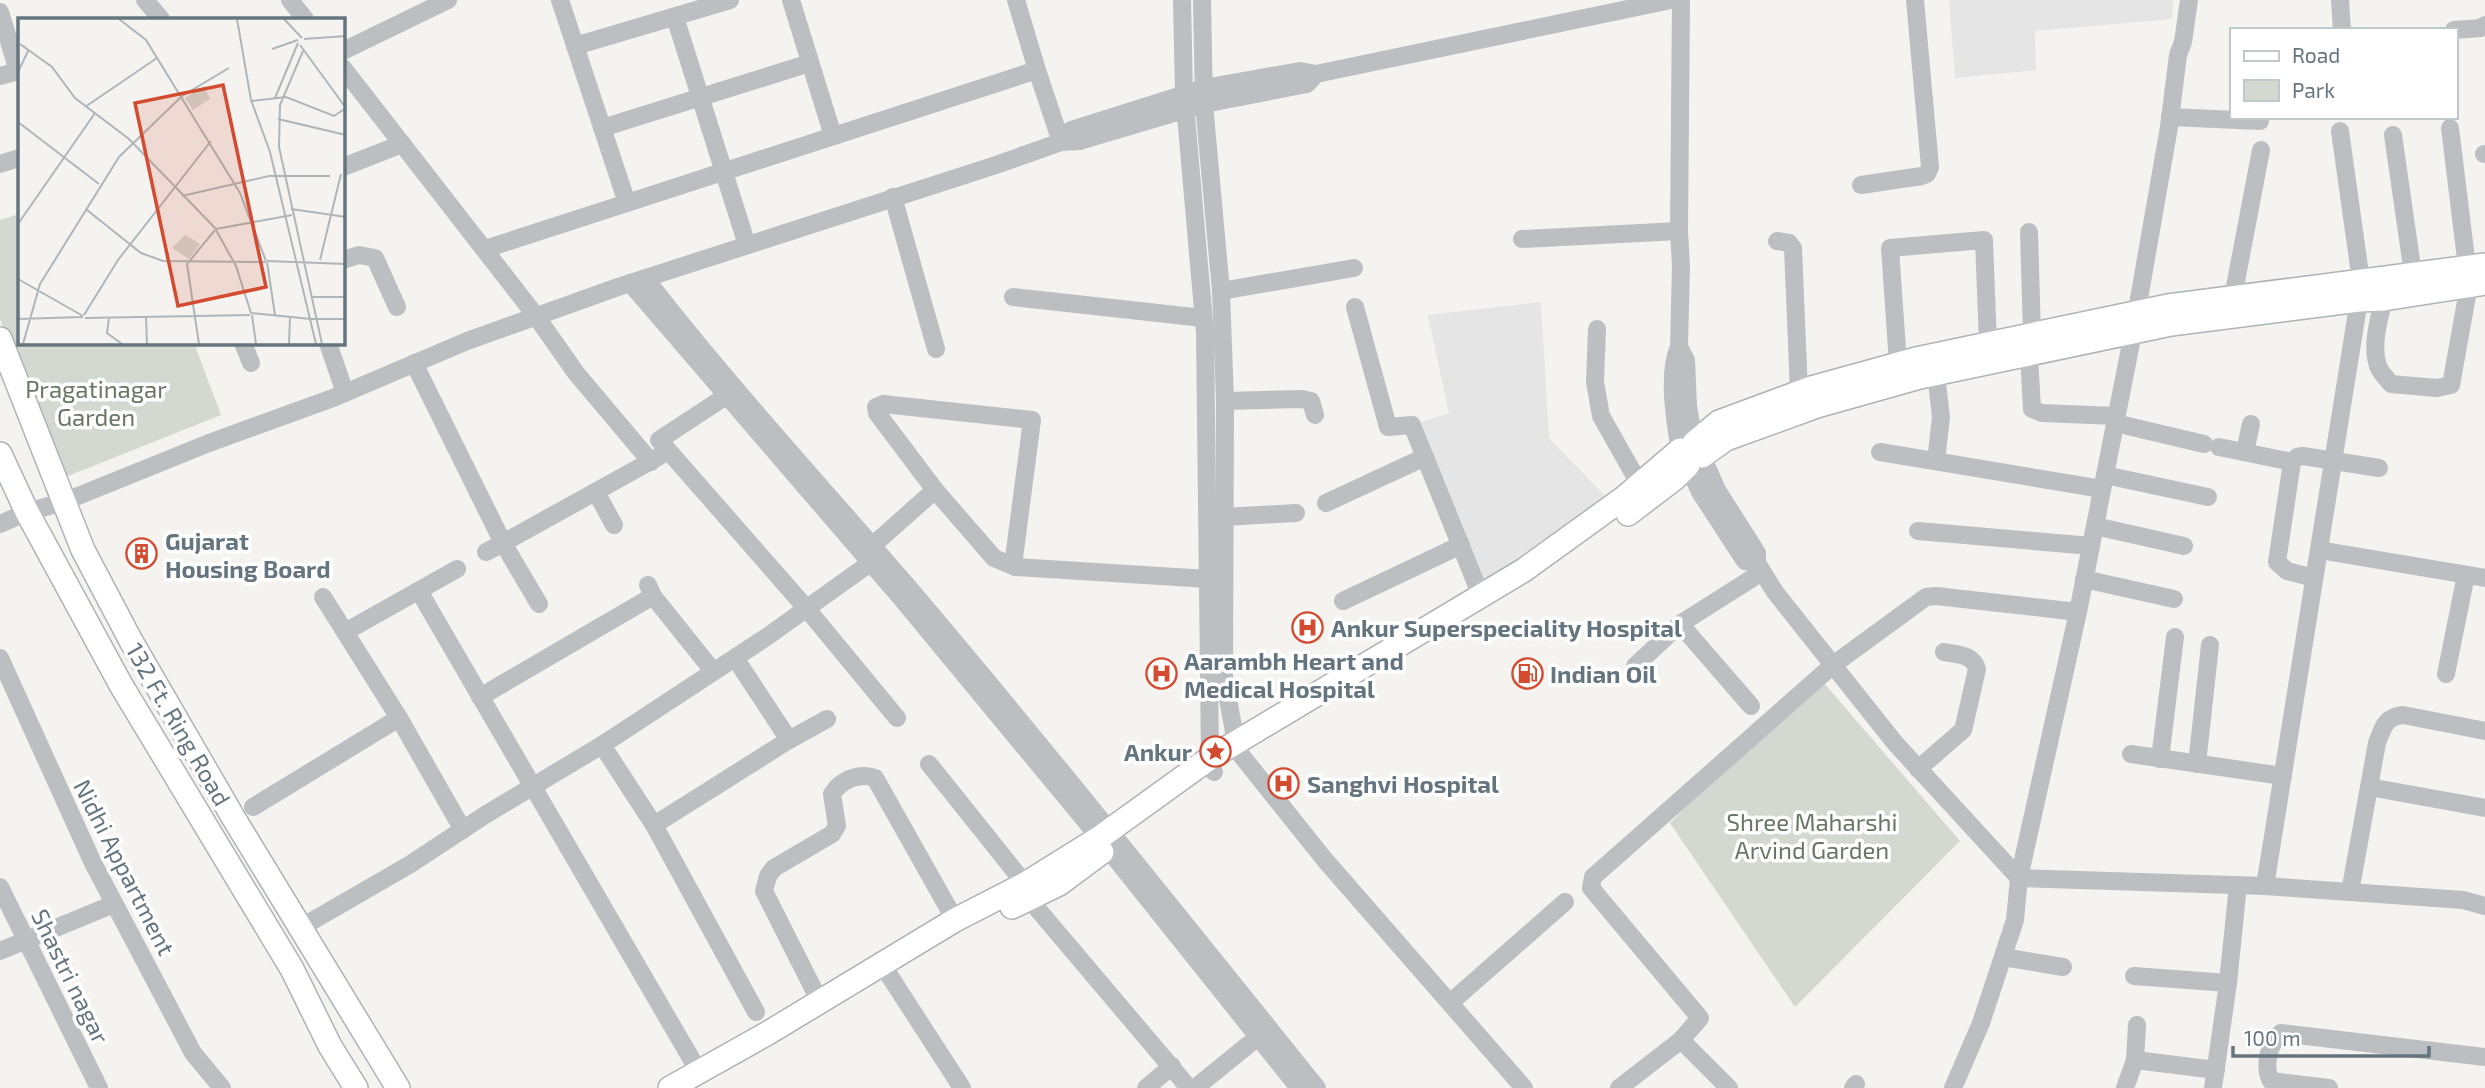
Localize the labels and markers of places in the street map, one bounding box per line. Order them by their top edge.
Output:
place label: Gujarat Housing Board [165,526,331,583]
building icon: Gujarat Housing Board [125,537,159,571]
hospital icon: Ankur Superspeciality Hospital [1291,610,1325,644]
place label: Ankur Superspeciality Hospital [1331,613,1682,642]
place label: Aarambh Heart and Medical Hospital [1184,646,1404,703]
fuel station icon: Indian Oil [1510,656,1544,690]
hospital icon: Aarambh Heart and Medical Hospital [1144,657,1178,691]
place label: Indian Oil [1550,659,1657,688]
place icon: Ankur [1198,734,1232,768]
place label: Ankur [1124,737,1193,766]
hospital icon: Sanghvi Hospital [1267,766,1301,800]
place label: Sanghvi Hospital [1307,769,1499,798]

